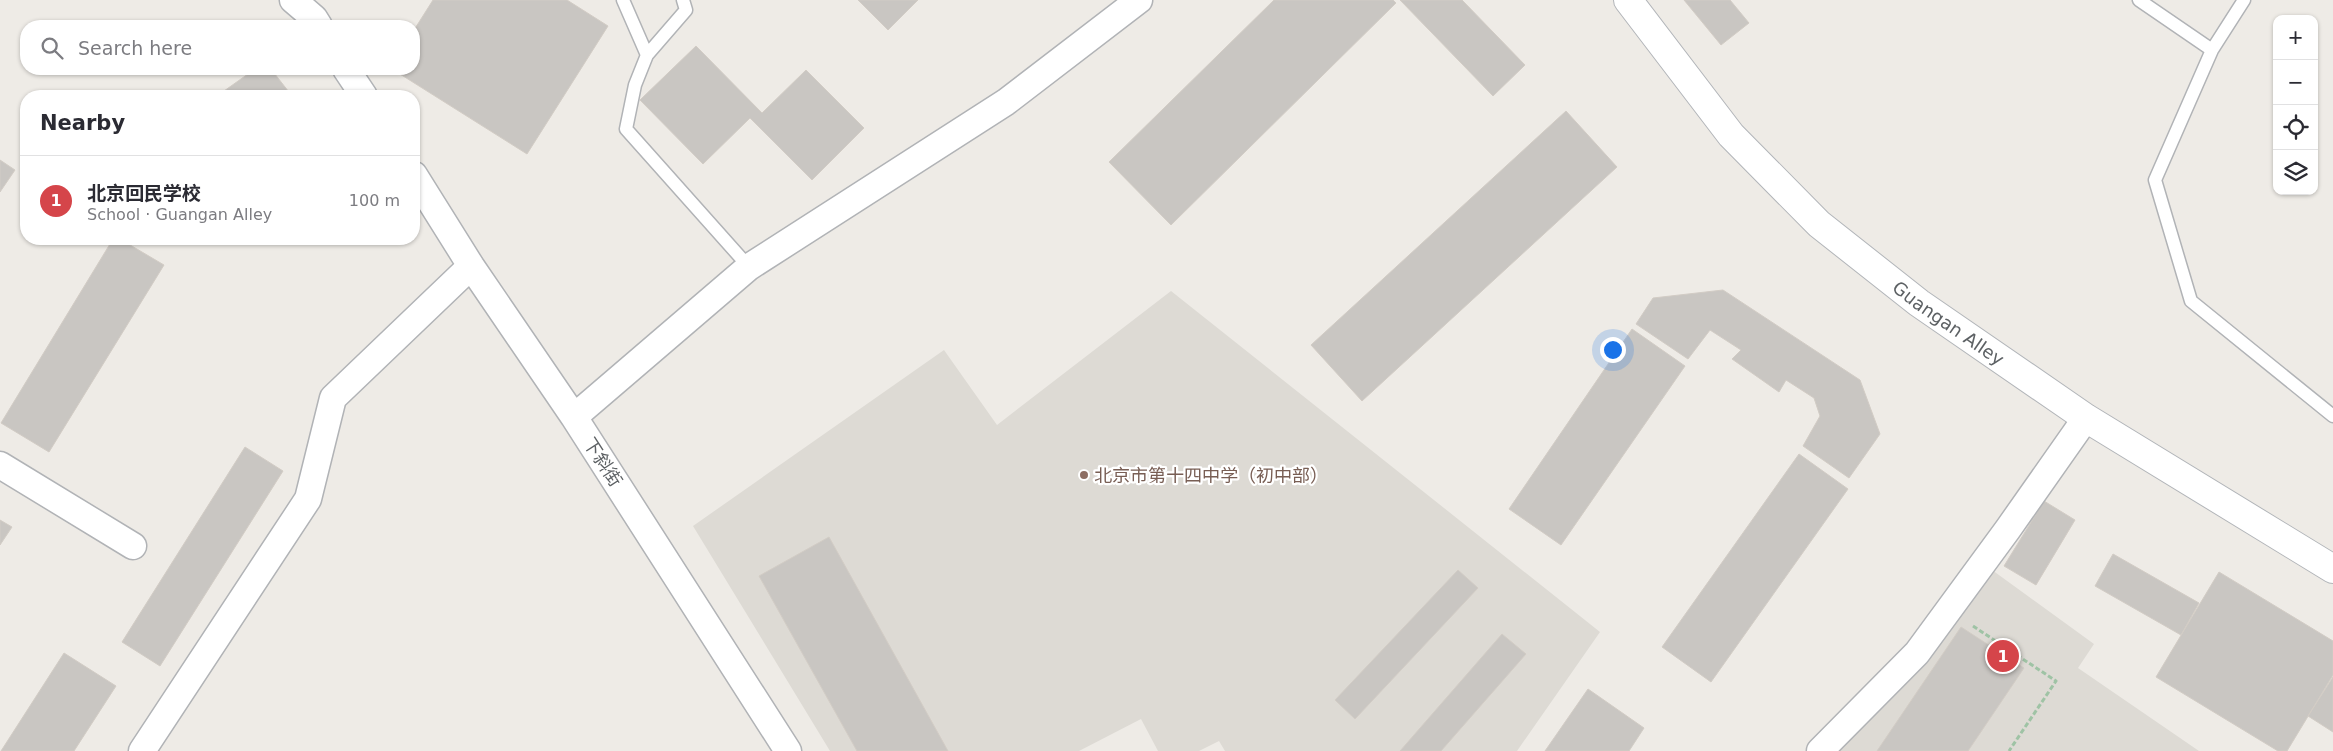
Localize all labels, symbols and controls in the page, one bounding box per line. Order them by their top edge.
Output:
map controls [2273,15,2318,195]
button: + [2273,15,2318,60]
search box [20,20,420,75]
icon: search [38,34,66,62]
text: Search here [78,37,192,59]
button: − [2273,60,2318,105]
button: locate [2273,105,2318,150]
text: Nearby [40,111,125,135]
button: layers [2273,150,2318,195]
text: 北京回民学校 [87,182,201,204]
text: 1 [50,191,62,210]
text: 100 m [349,191,400,210]
text: School · Guangan Alley [87,205,272,224]
street label: Guangan Alley [1889,276,2009,369]
your location [1600,337,1626,363]
street label: 下斜街 [579,434,627,490]
place label: 北京市第十四中学（初中部） [1094,465,1328,486]
marker: 北京市第十四中学（初中部） [1078,469,1090,481]
pin: 1 [1987,637,2019,675]

